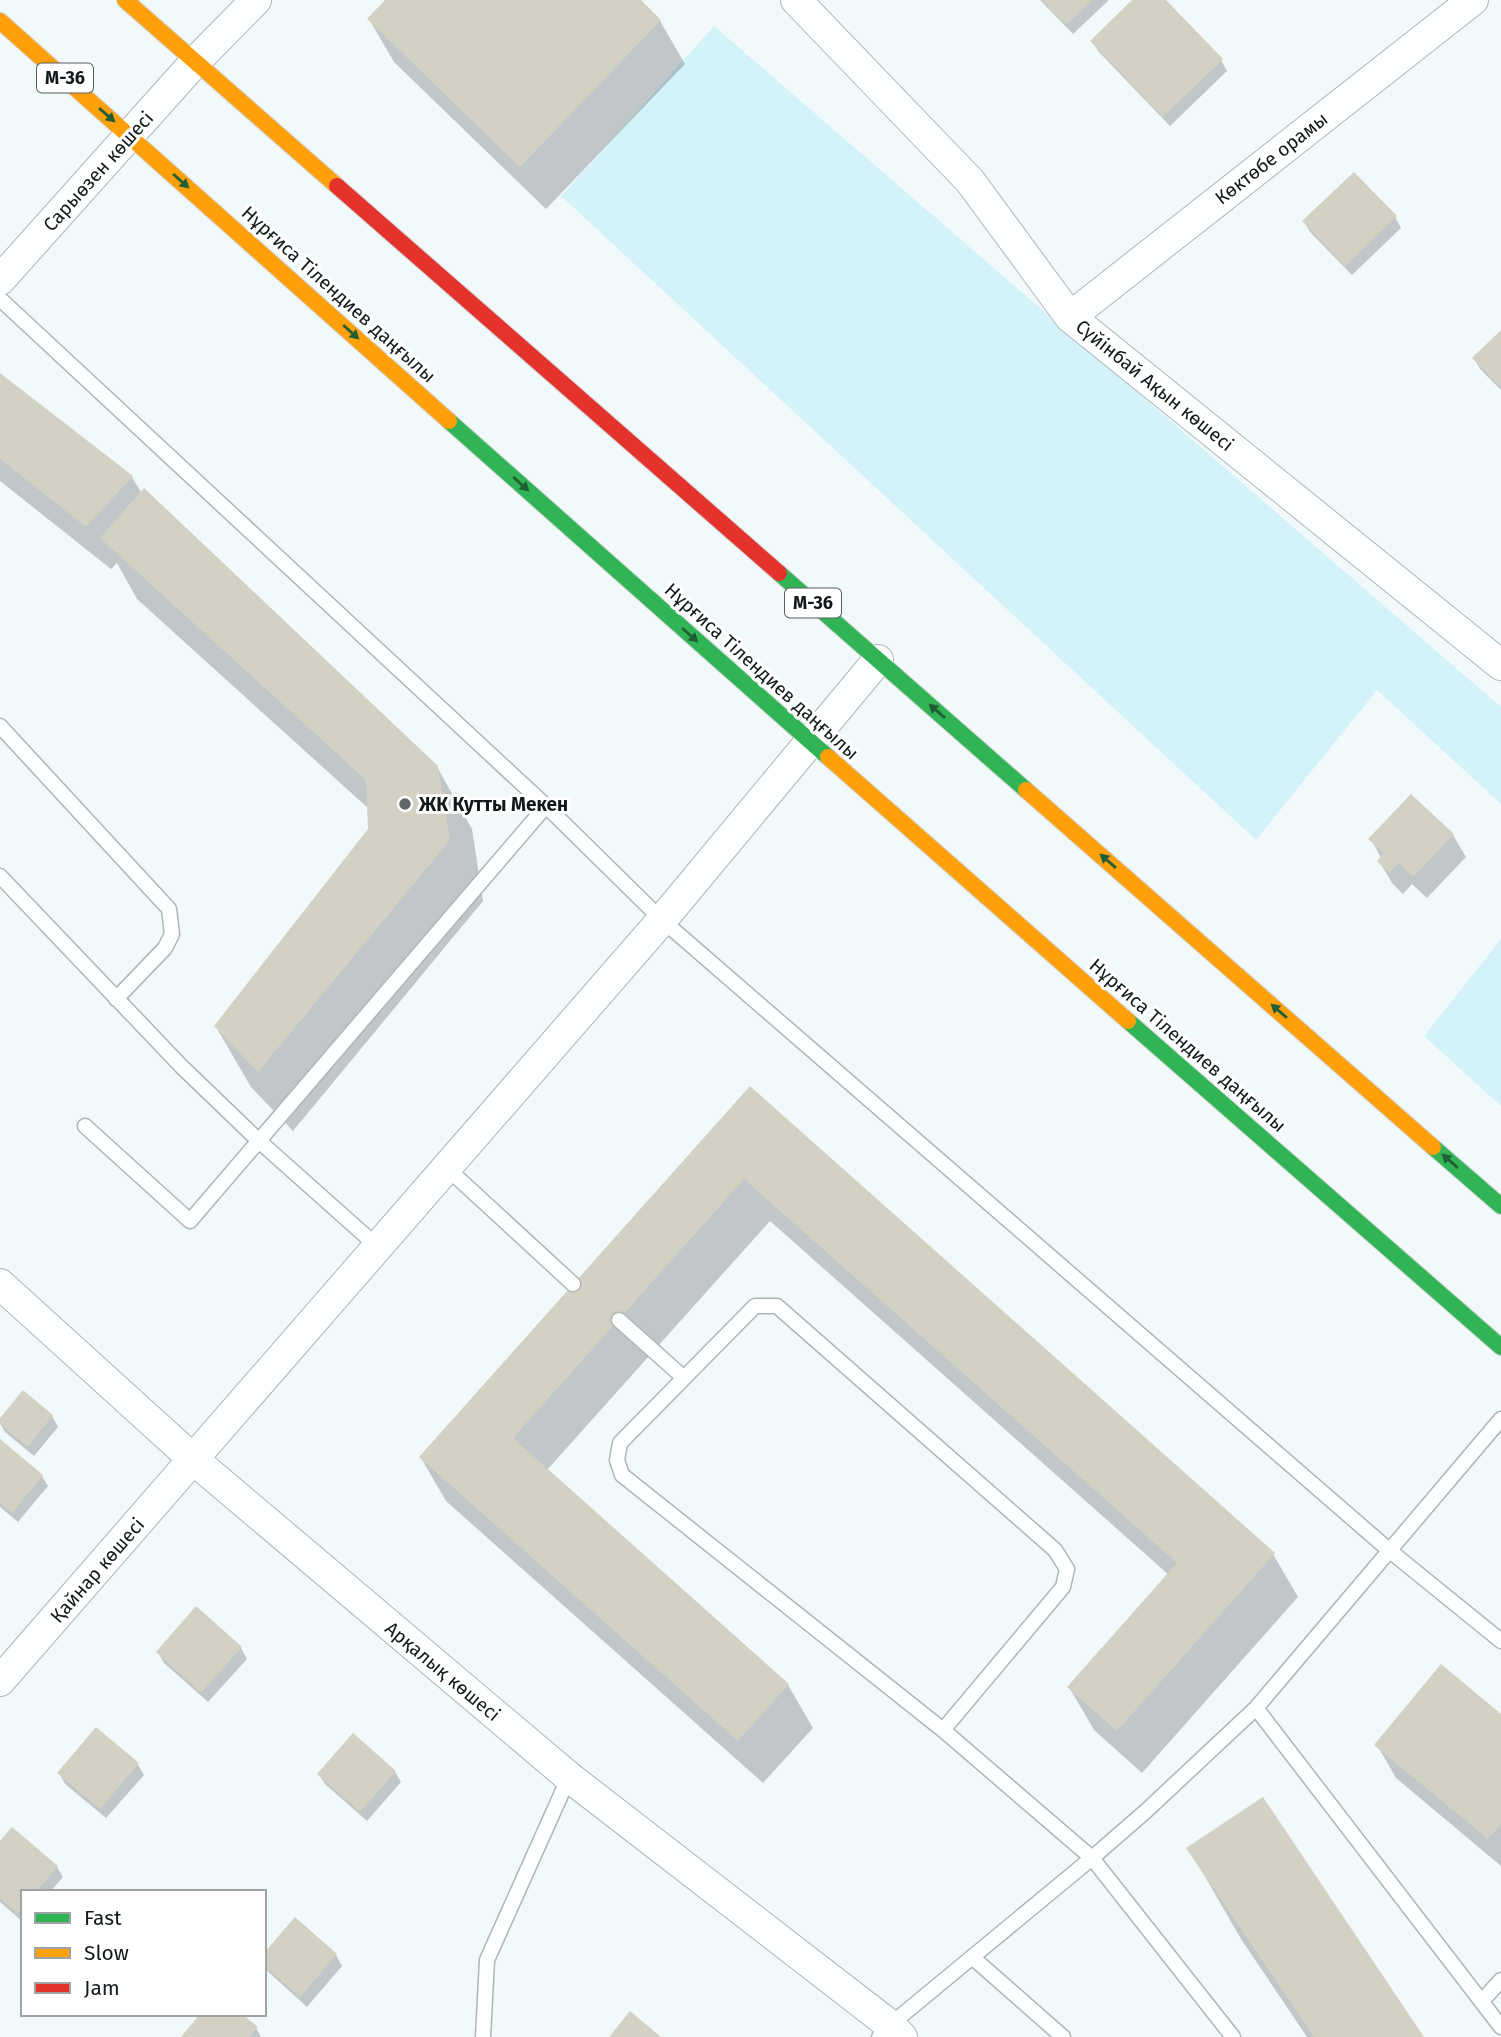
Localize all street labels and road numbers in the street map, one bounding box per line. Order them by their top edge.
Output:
road number: M-36 [37,64,93,92]
street label: Сарыөзен көшесі [38,107,158,236]
street label: Көктөбе орамы [1210,107,1332,210]
street label: Нұрғиса Тілендиев даңғылы [237,201,440,388]
street label: Сүйінбай Ақын көшесі [1071,315,1238,456]
street label: Нұрғиса Тілендиев даңғылы [660,578,863,765]
road number: M-36 [785,588,841,618]
street label: Нұрғиса Тілендиев даңғылы [1085,954,1291,1137]
street label: Қайнар көшесі [46,1513,149,1628]
street label: Арқалық көшесі [381,1617,505,1726]

